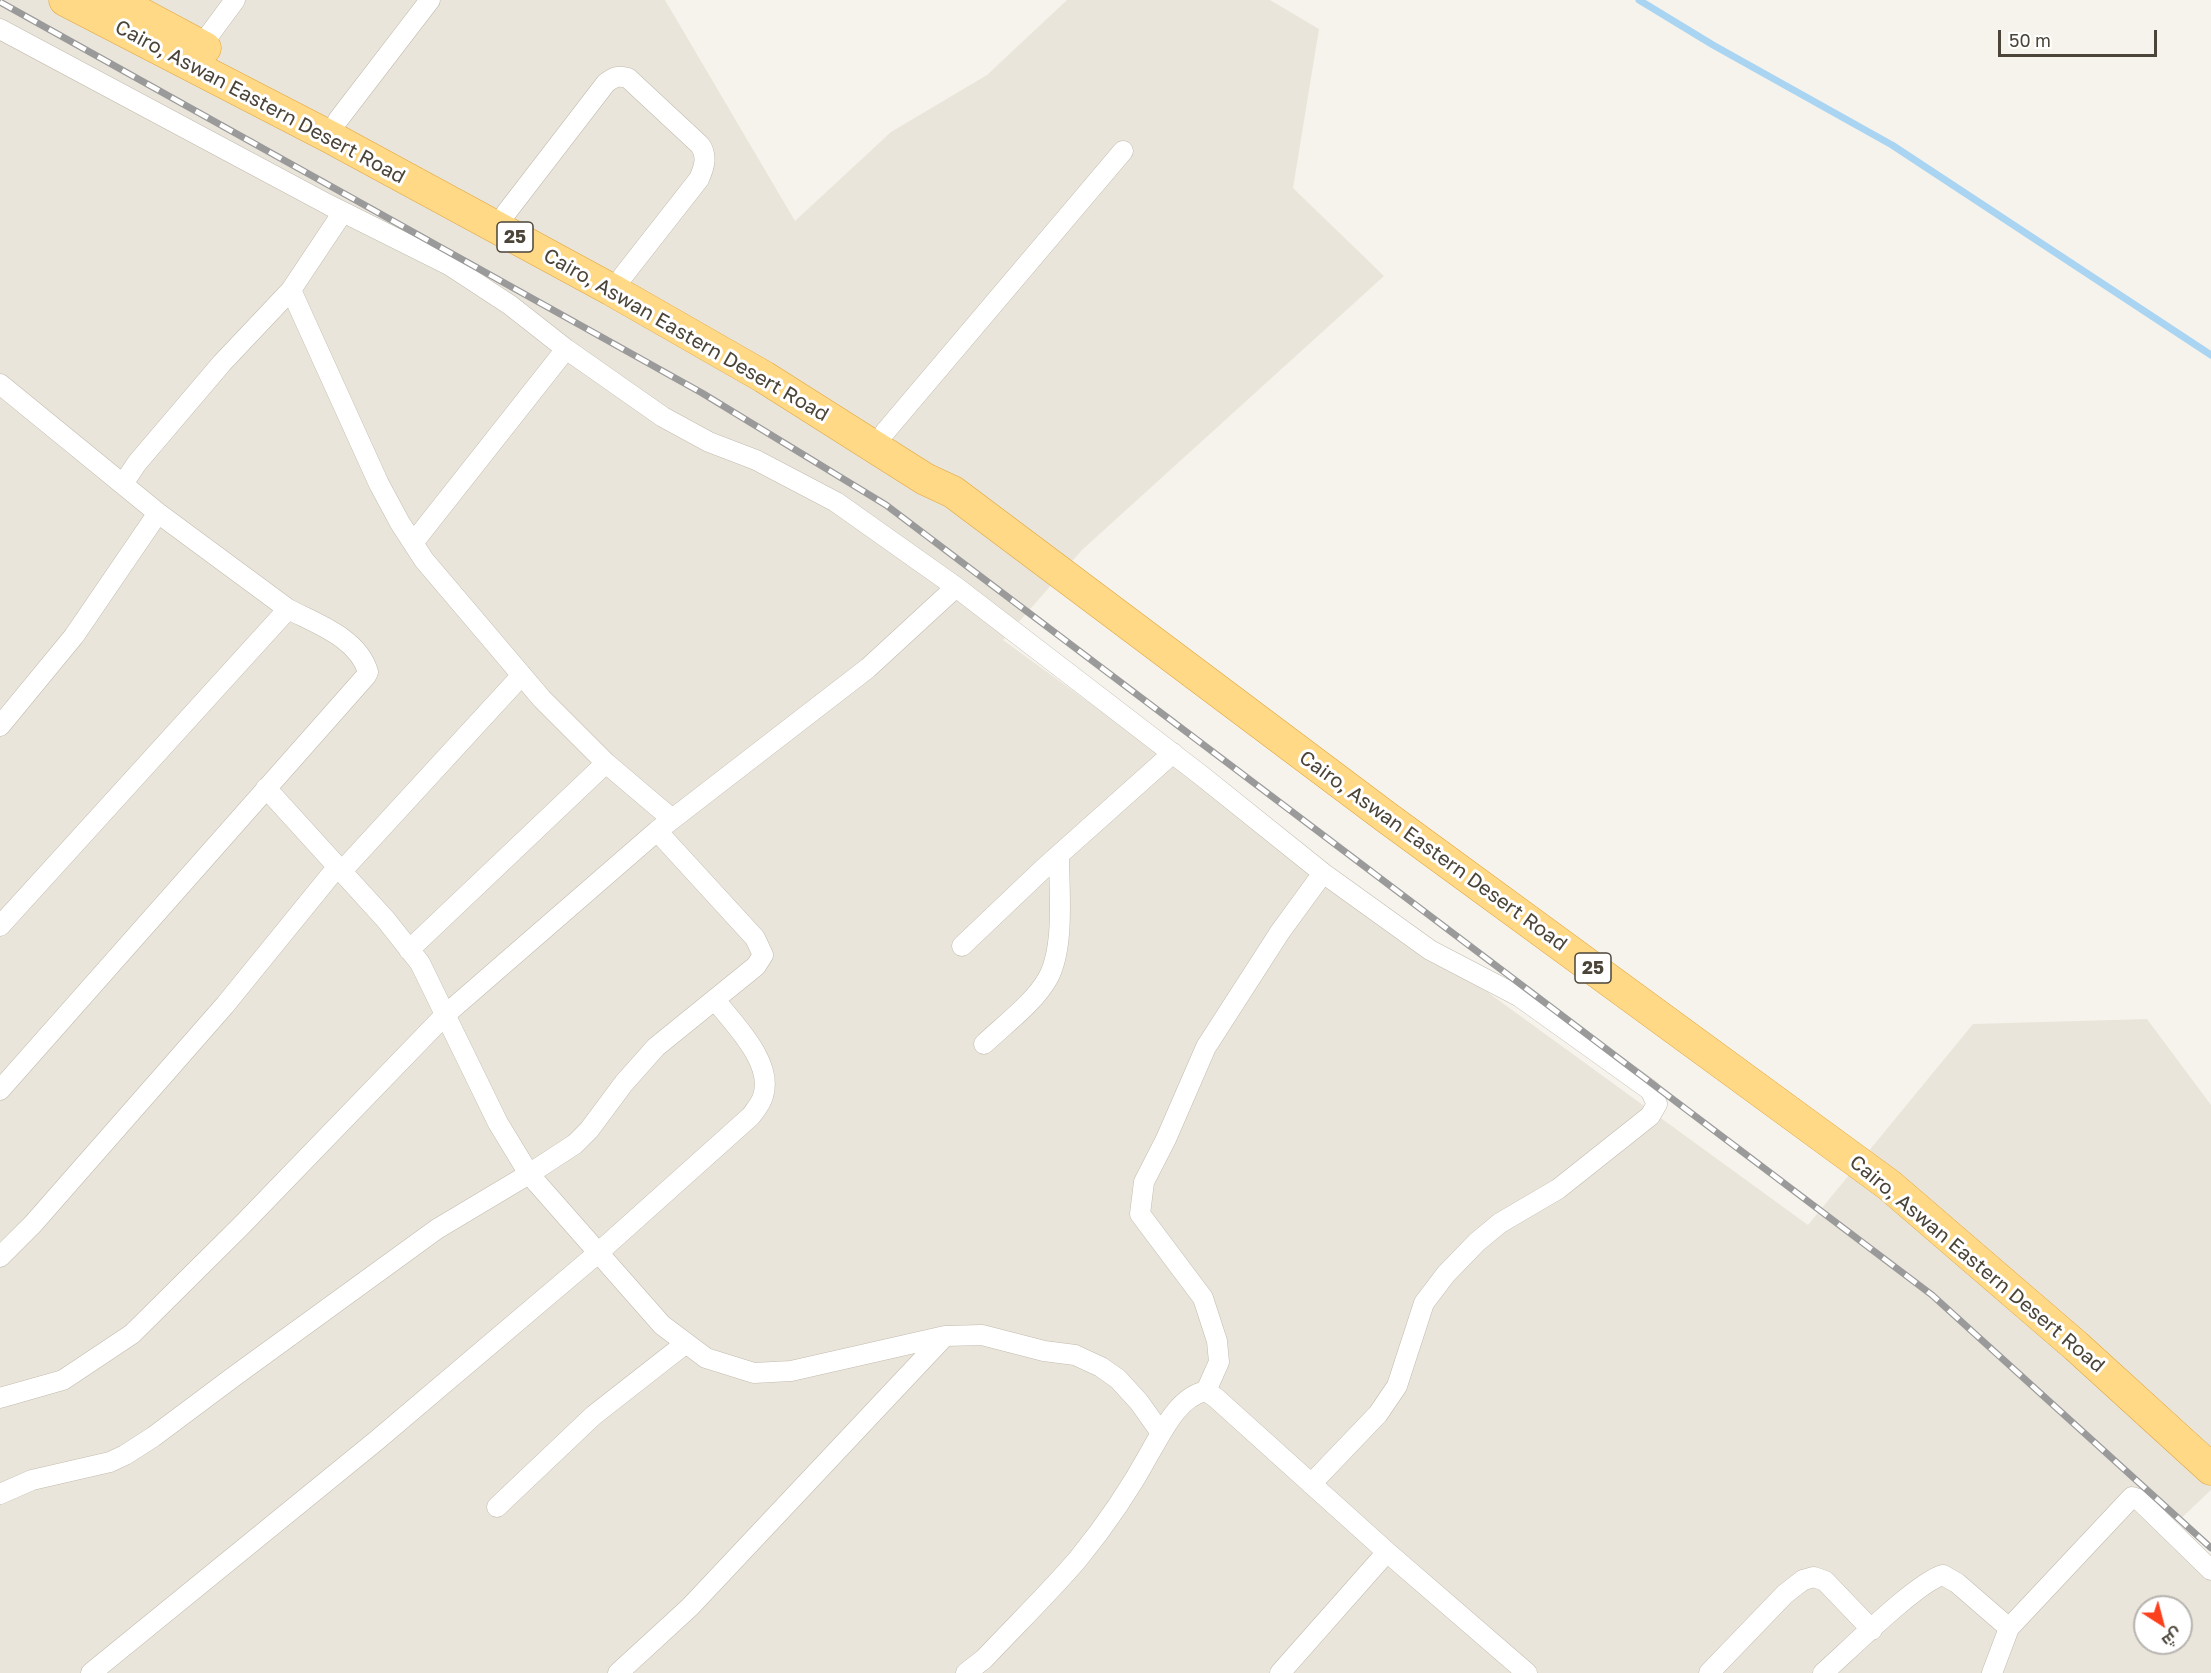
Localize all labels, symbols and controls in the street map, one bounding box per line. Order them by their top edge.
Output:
street label: Cairo, Aswan Eastern Desert Road [111,15,409,189]
scale bar [2001,18,2160,56]
text: 50 m [2009,29,2051,51]
road number: 25 [497,222,533,252]
street label: Cairo, Aswan Eastern Desert Road [539,243,833,427]
street label: Cairo, Aswan Eastern Desert Road [1294,746,1572,956]
road number: 25 [1575,953,1611,983]
street label: Cairo, Aswan Eastern Desert Road [1845,1150,2109,1378]
north arrow [2133,1595,2193,1655]
text: ش [2158,1624,2187,1652]

